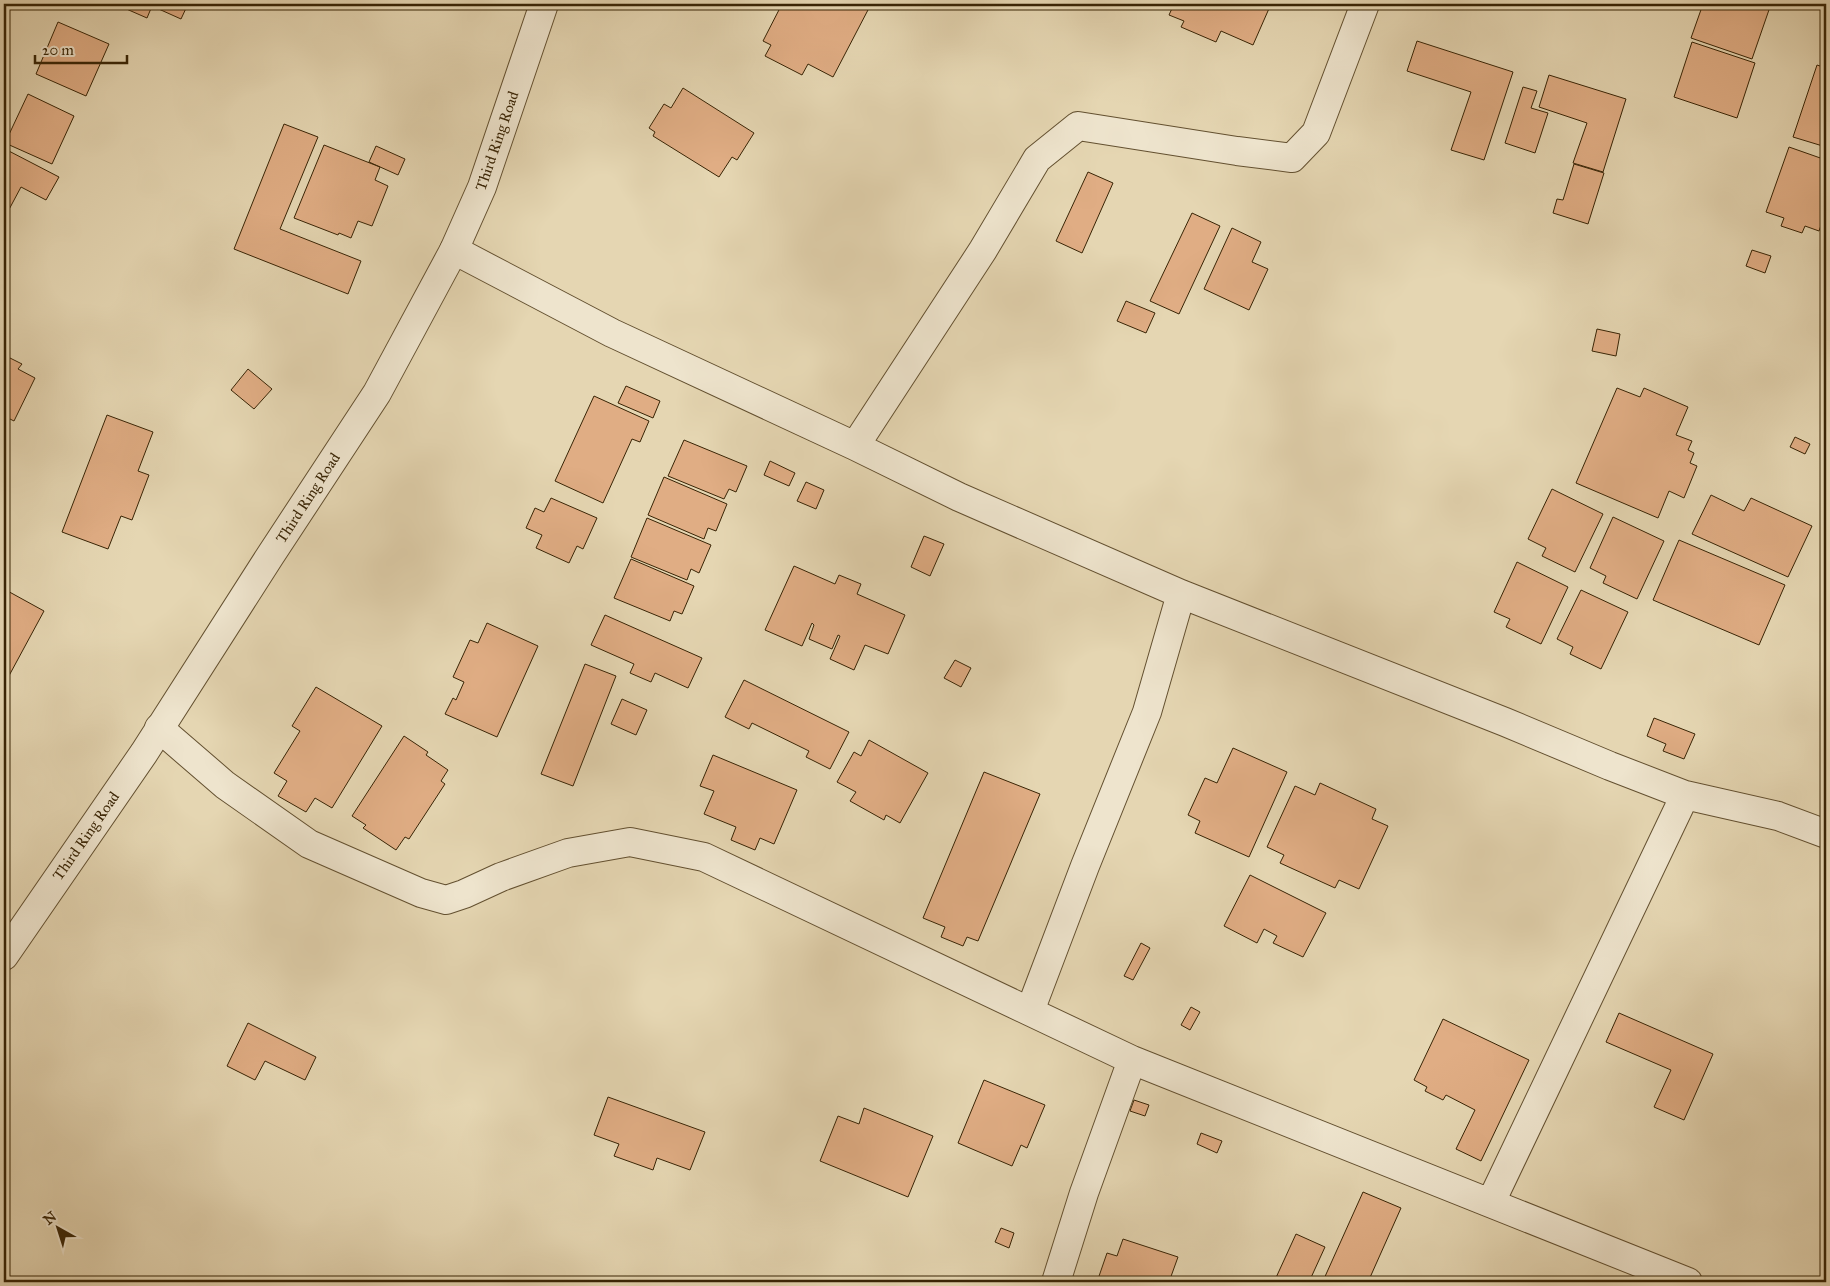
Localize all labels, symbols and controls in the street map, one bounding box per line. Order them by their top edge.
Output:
scale bar [35,32,128,64]
text: 20 m [42,41,74,59]
street label: Third Ring Road [472,88,523,193]
street label: Third Ring Road [272,449,344,547]
street label: Third Ring Road [49,788,123,884]
north arrow [32,1204,82,1254]
text: N [40,1208,60,1229]

